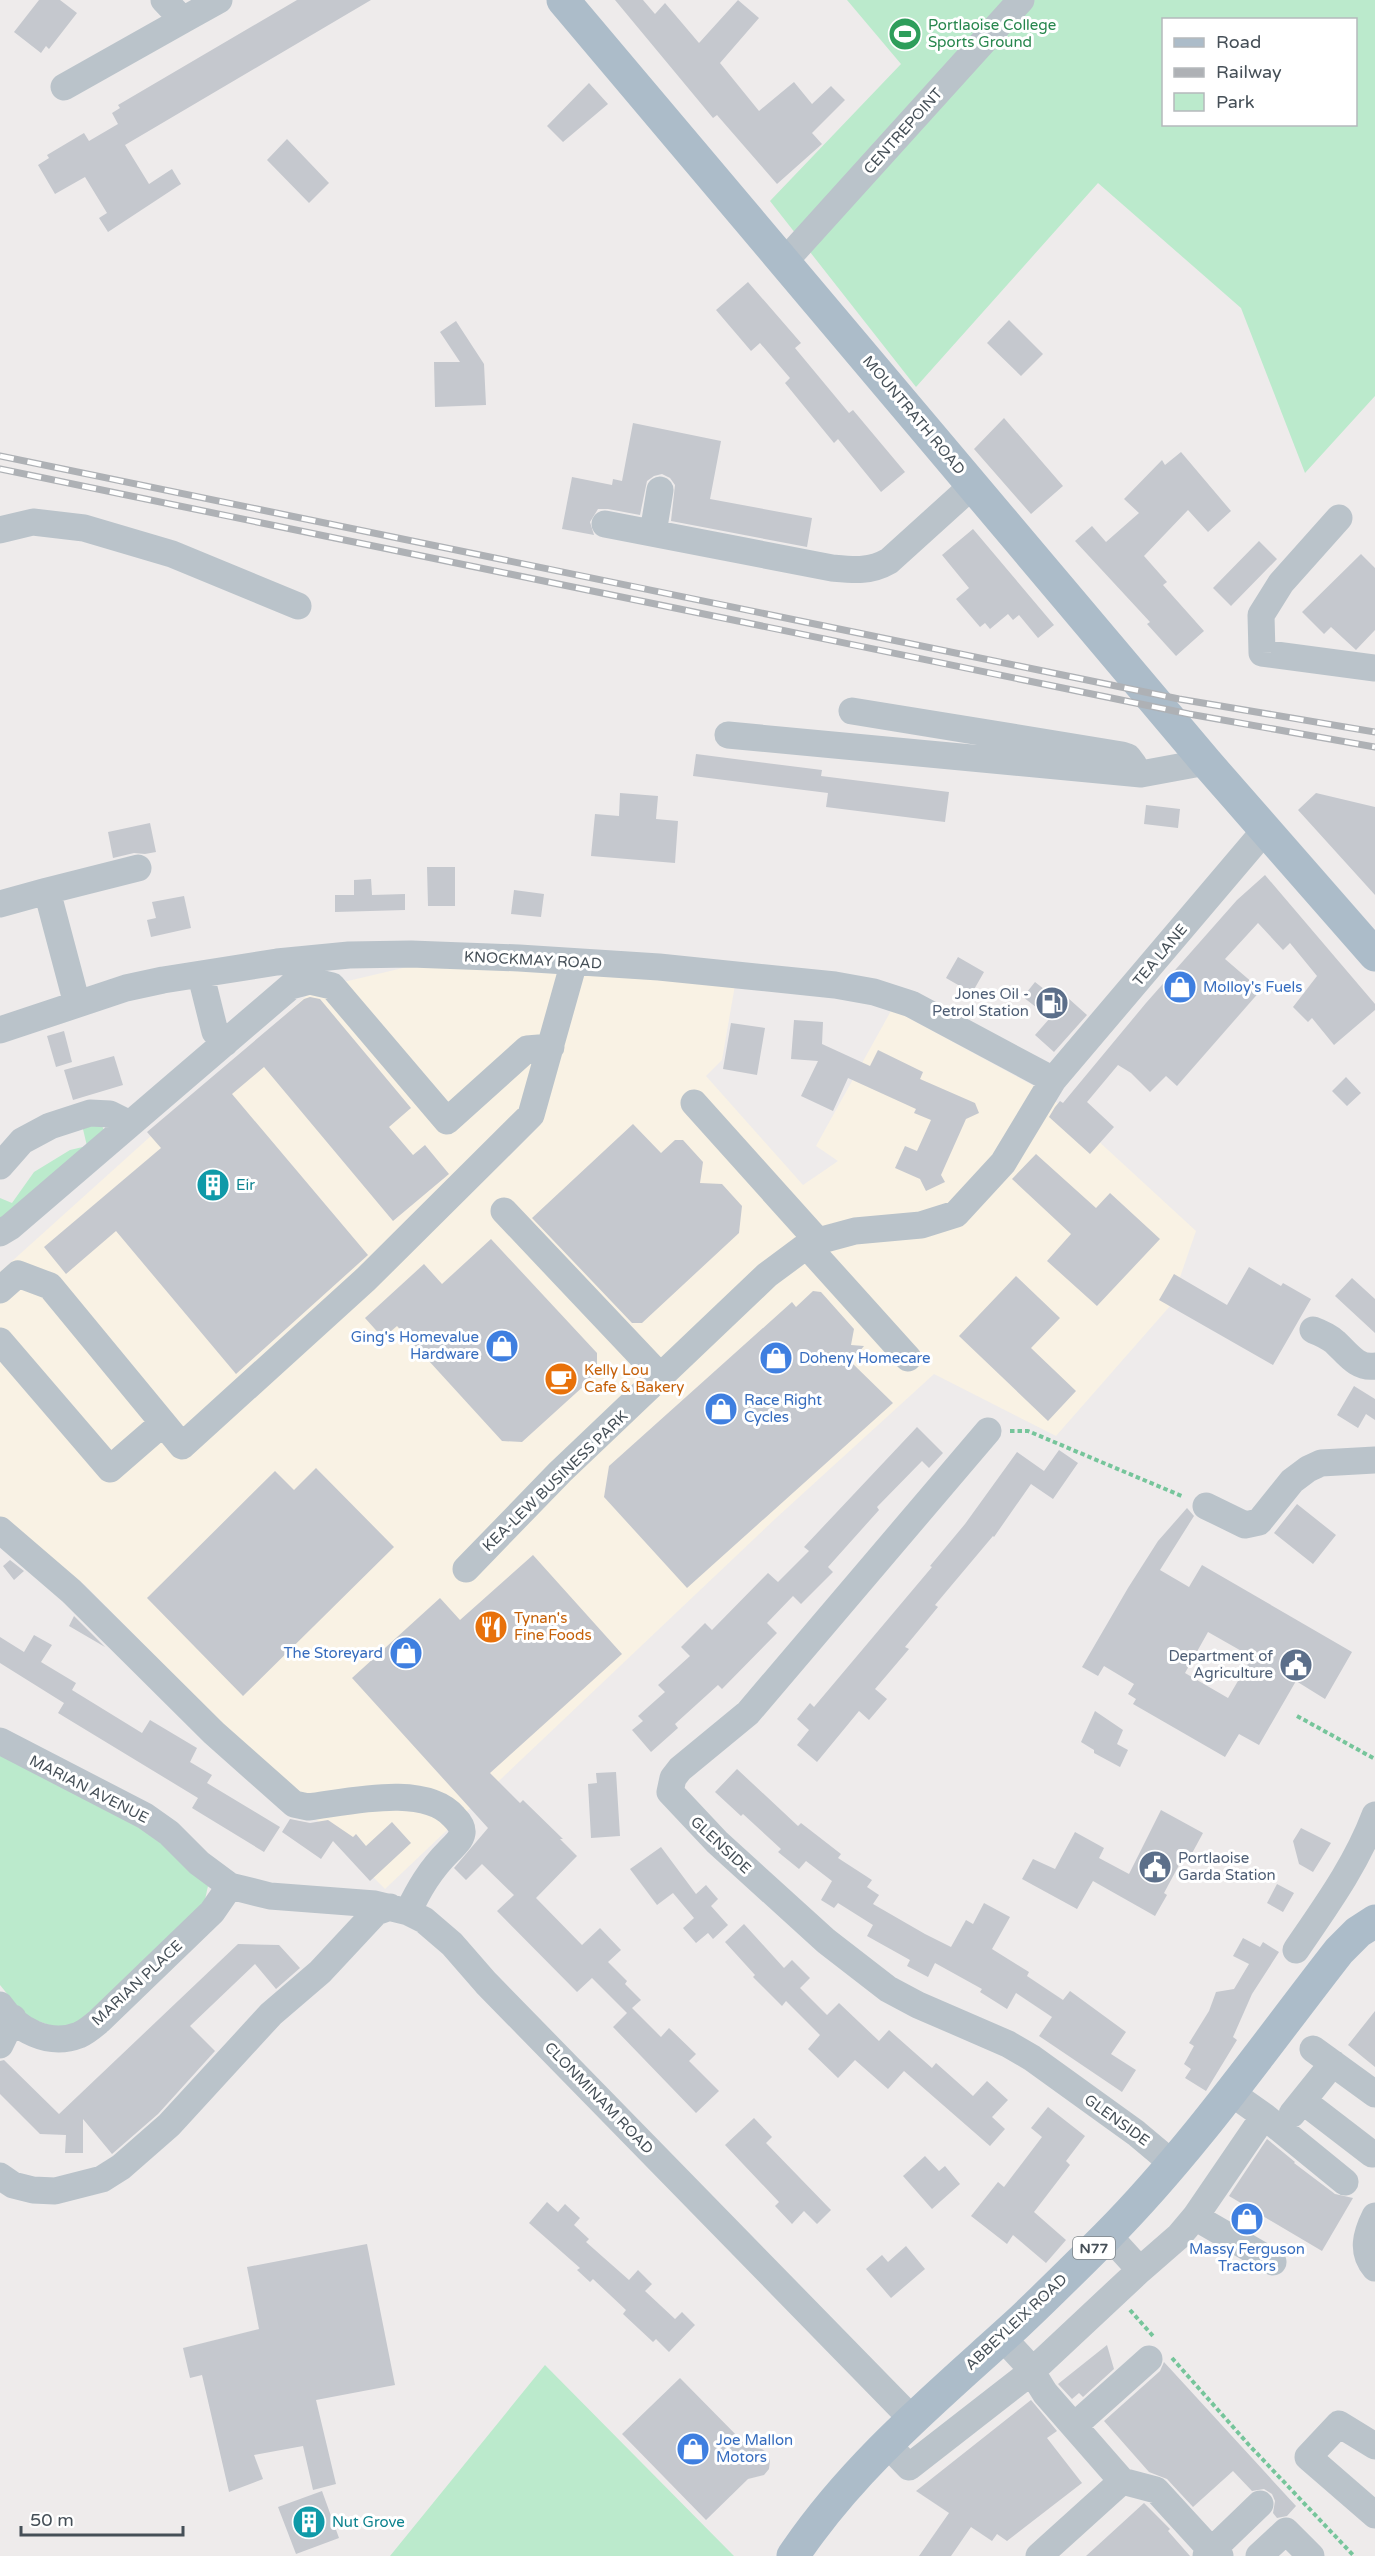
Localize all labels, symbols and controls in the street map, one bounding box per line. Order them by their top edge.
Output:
sports icon: Portlaoise College Sports Ground [887,16,923,52]
place label: Portlaoise College Sports Ground [928,16,1056,51]
legend [1162,18,1357,126]
text: Road [1216,31,1261,53]
text: Railway [1216,61,1282,83]
street label: CENTREPOINT [860,84,946,178]
text: Park [1216,91,1255,113]
street label: MOUNTRATH ROAD [859,352,969,478]
street label: TEA LANE [1129,921,1191,989]
street label: KNOCKMAY ROAD [464,947,602,973]
shop icon: Molloy's Fuels [1162,969,1198,1005]
place label: Molloy's Fuels [1203,978,1303,996]
place label: Jones Oil - Petrol Station [932,985,1029,1020]
fuel station icon: Jones Oil - Petrol Station [1034,985,1070,1021]
building icon: Eir [195,1167,231,1203]
place label: Eir [236,1176,255,1194]
place label: Ging's Homevalue Hardware [351,1328,479,1363]
shop icon: Ging's Homevalue Hardware [484,1328,520,1364]
shop icon: Doheny Homecare [758,1340,794,1376]
place label: Doheny Homecare [799,1349,931,1367]
cafe icon: Kelly Lou Cafe & Bakery [543,1361,579,1397]
place label: Kelly Lou Cafe & Bakery [584,1361,684,1396]
shop icon: Race Right Cycles [703,1391,739,1427]
place label: Race Right Cycles [744,1391,822,1426]
street label: KEA-LEW BUSINESS PARK [479,1407,631,1555]
restaurant icon: Tynan's Fine Foods [473,1609,509,1645]
place label: Tynan's Fine Foods [514,1609,592,1644]
shop icon: The Storeyard [388,1635,424,1671]
place label: The Storeyard [283,1644,383,1662]
place label: Department of Agriculture [1169,1647,1273,1682]
public building icon: Department of Agriculture [1278,1647,1314,1683]
street label: MARIAN AVENUE [26,1751,152,1827]
street label: GLENSIDE [687,1813,755,1877]
public building icon: Portlaoise Garda Station [1137,1849,1173,1885]
place label: Portlaoise Garda Station [1178,1849,1276,1884]
street label: MARIAN PLACE [88,1936,186,2030]
street label: CLONMINAM ROAD [541,2038,657,2158]
street label: GLENSIDE [1081,2090,1153,2150]
shop icon: Massy Ferguson Tractors [1229,2201,1265,2237]
road number: N77 [1073,2237,1115,2259]
place label: Massy Ferguson Tractors [1189,2240,1305,2275]
street label: ABBEYLEIX ROAD [961,2270,1071,2374]
shop icon: Joe Mallon Motors [675,2431,711,2467]
place label: Joe Mallon Motors [716,2431,793,2466]
scale bar [21,2499,183,2537]
building icon: Nut Grove [291,2504,327,2540]
text: 50 m [30,2509,74,2531]
place label: Nut Grove [332,2513,405,2531]

